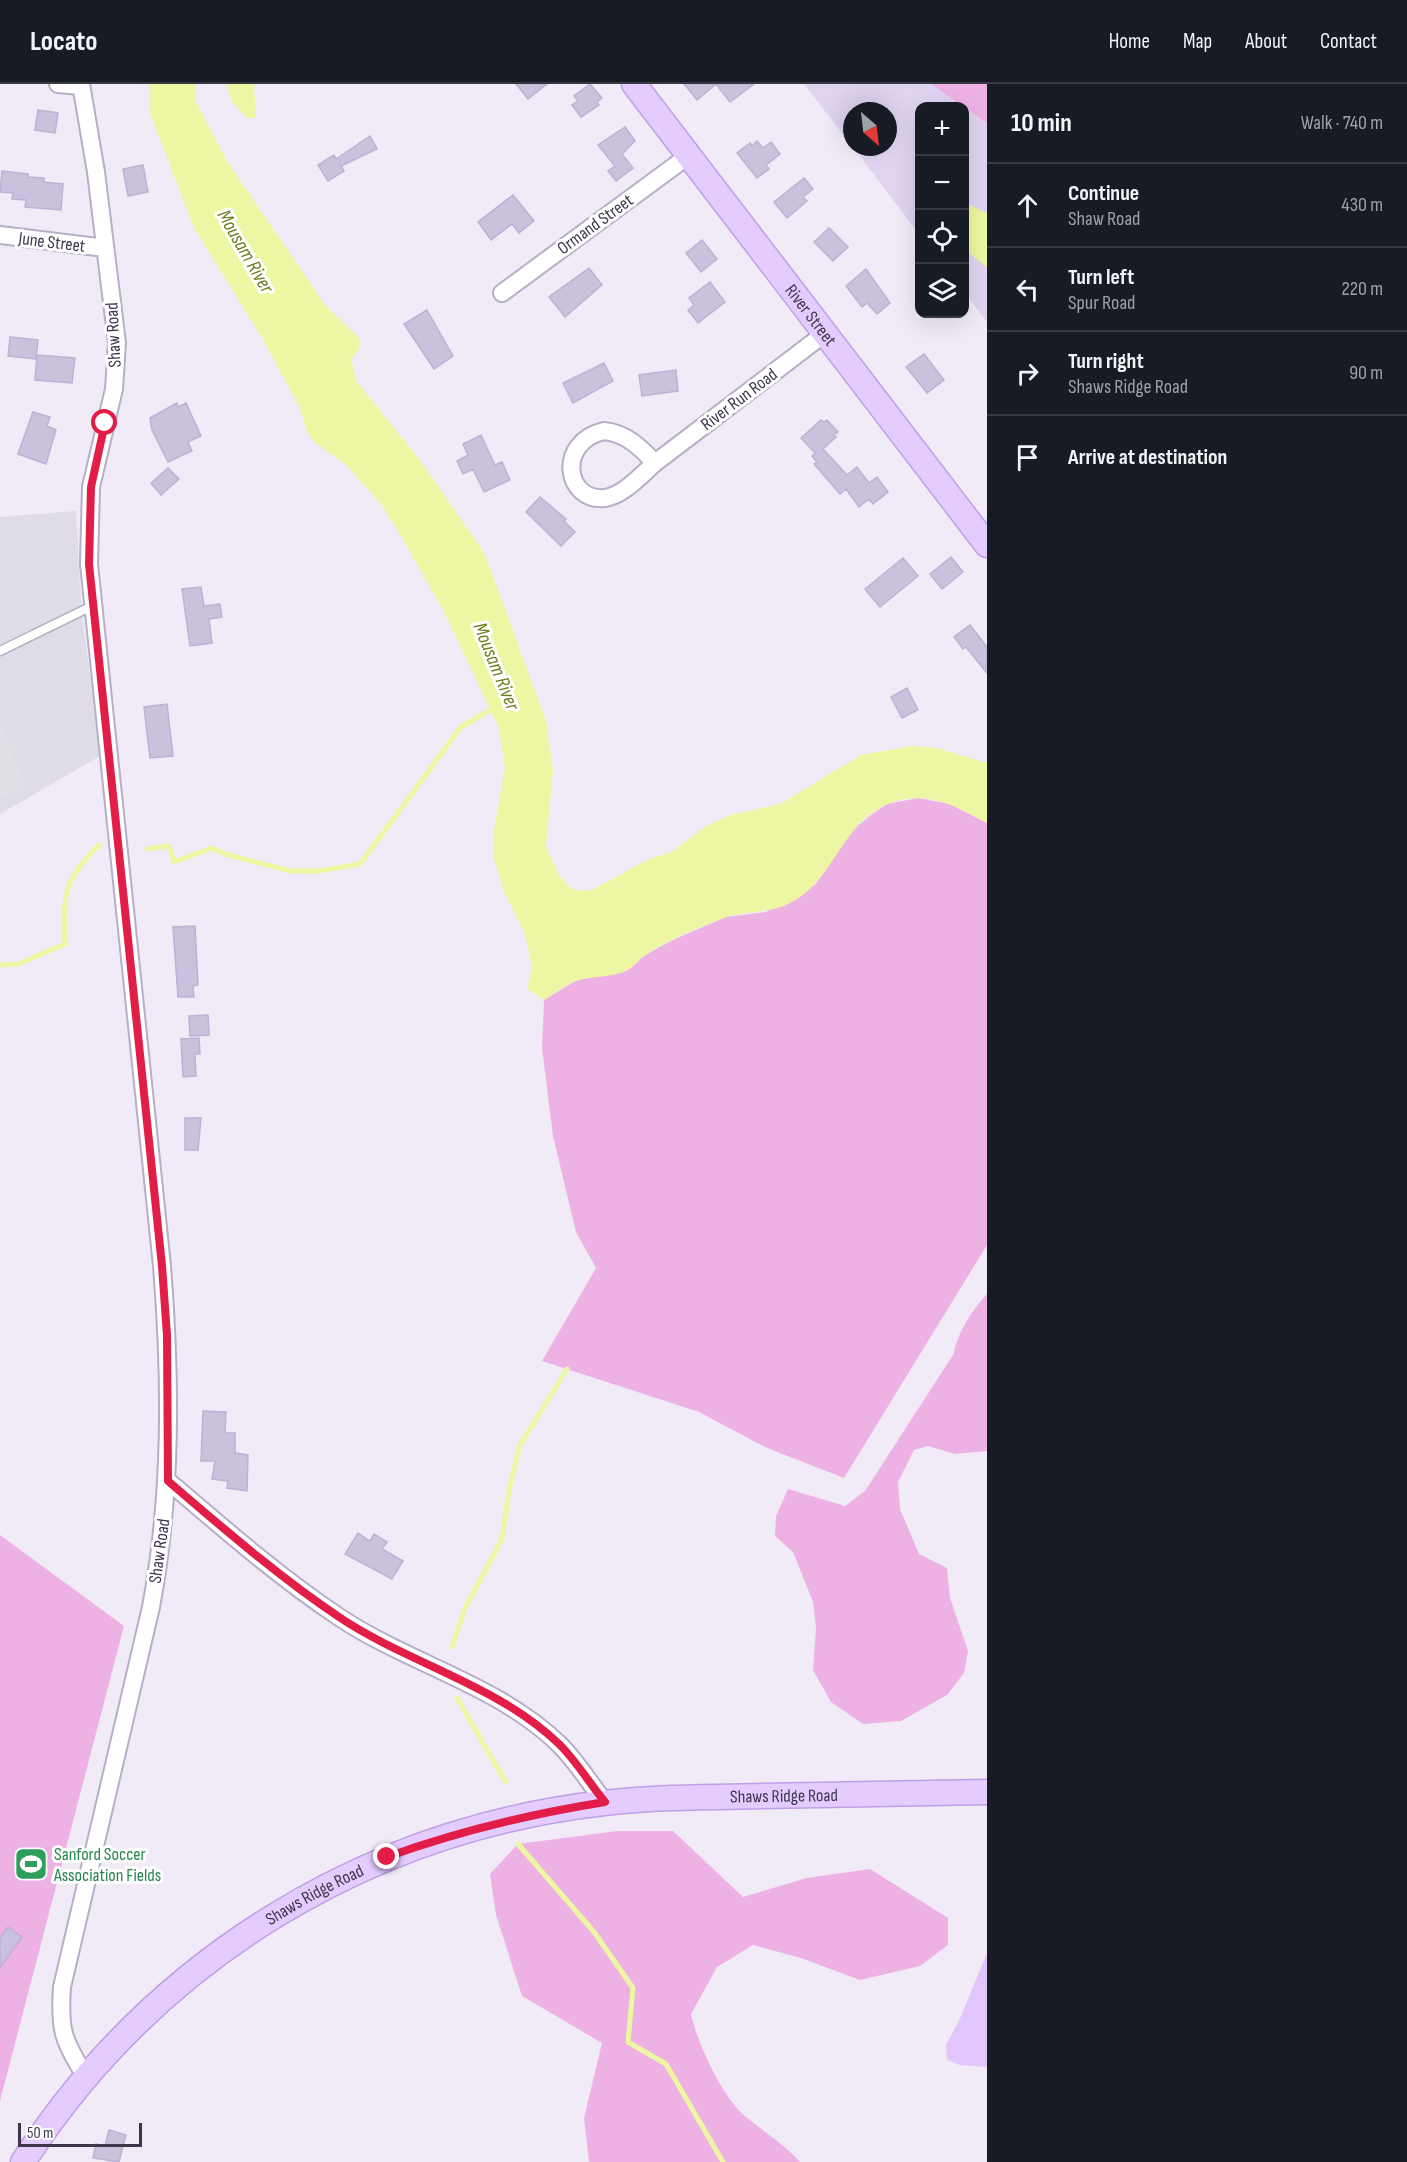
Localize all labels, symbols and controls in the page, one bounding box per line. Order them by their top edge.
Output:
text: Locato [30,25,97,58]
text: Home [1109,29,1150,54]
text: Map [1183,29,1212,54]
text: About [1245,29,1287,54]
text: Contact [1320,29,1377,54]
north arrow [843,102,897,156]
map controls [915,102,969,318]
button: + [915,102,969,156]
text: 10 min [1011,108,1072,139]
text: Walk · 740 m [1301,111,1383,135]
button: − [915,156,969,210]
text: Continue [1068,180,1139,207]
icon: ahead [1011,189,1044,222]
street label: Ormand Street [553,190,638,259]
text: 430 m [1341,193,1383,217]
water label: Mousam River [212,206,279,299]
text: Shaw Road [1068,207,1140,231]
button: locate [915,210,969,264]
street label: June Street [16,228,87,257]
button: layers [915,264,969,318]
text: Turn left [1068,264,1134,291]
icon: left [1011,273,1044,306]
text: 220 m [1342,277,1383,301]
street label: River Street [780,280,841,351]
text: Spur Road [1068,291,1135,315]
street label: Shaw Road [101,302,126,368]
text: Turn right [1068,348,1144,375]
icon: right [1011,357,1044,390]
text: 90 m [1349,361,1383,385]
street label: River Run Road [697,364,782,435]
text: Shaws Ridge Road [1068,375,1188,399]
route start [91,409,117,435]
icon: arrive [1011,441,1044,474]
text: Arrive at destination [1068,444,1227,471]
water label: Mousam River [468,619,525,715]
street label: Shaw Road [145,1517,174,1585]
street label: Shaws Ridge Road [730,1785,838,1808]
route end [373,1843,399,1869]
place label: Sanford Soccer Association Fields [53,1844,161,1886]
sports icon: Sanford Soccer Association Fields [13,1846,49,1882]
street label: Shaws Ridge Road [262,1860,367,1930]
scale bar [18,2120,142,2148]
text: 50 m [27,2124,53,2143]

